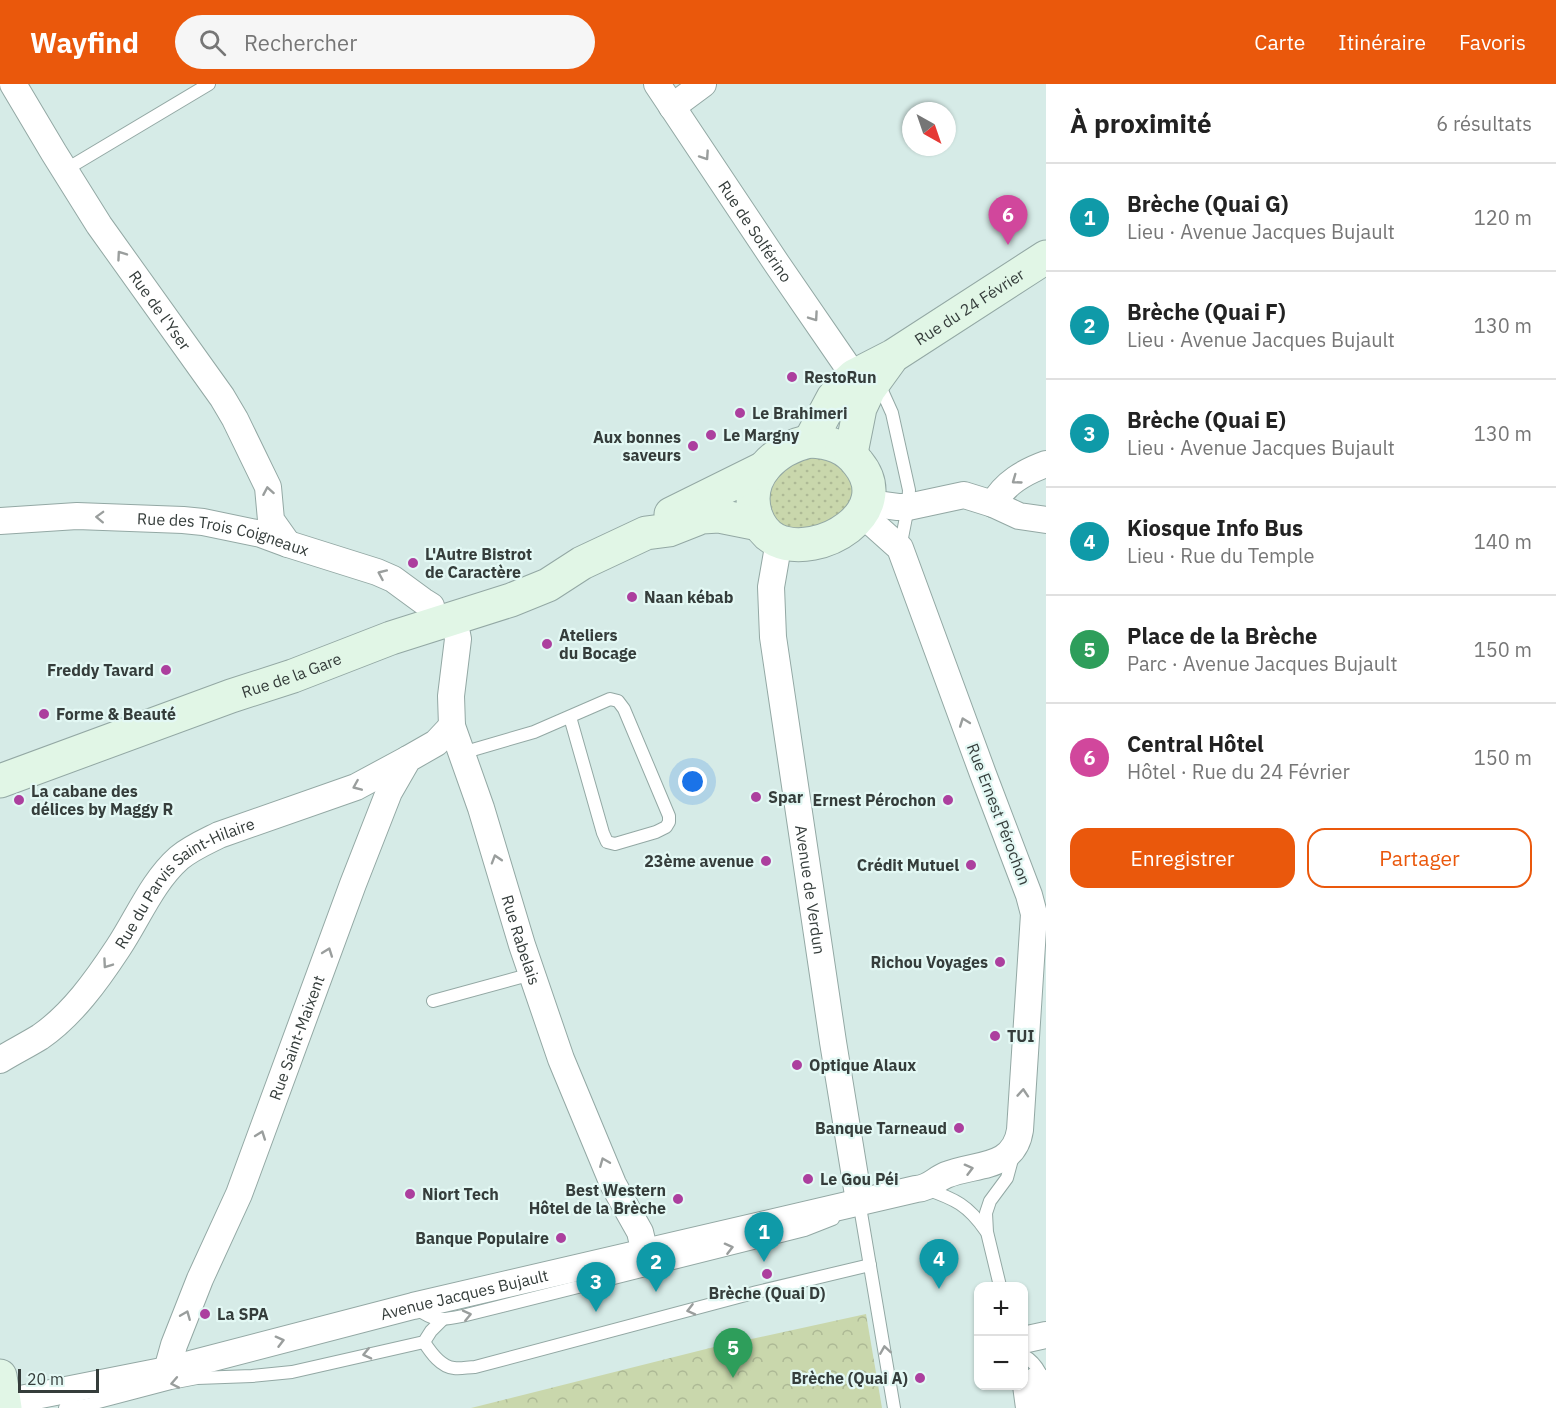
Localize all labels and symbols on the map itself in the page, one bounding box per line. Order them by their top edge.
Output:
north arrow [902,102,956,156]
one-way arrow [697,150,709,160]
street label: Rue de Solférino [714,177,796,286]
pin: 6 [988,196,1028,245]
one-way arrow [117,251,128,262]
street label: Rue du 24 Février [911,264,1028,349]
street label: Rue de l'Yser [125,266,195,354]
one-way arrow [807,311,818,322]
place label: RestoRun [804,367,876,387]
marker: RestoRun [785,370,799,384]
place label: Le Brahimeri [752,403,848,423]
marker: Le Brahimeri [733,406,747,420]
place label: Le Margny [723,425,800,445]
place label: Aux bonnes saveurs [593,427,681,465]
marker: Le Margny [704,428,718,442]
marker: Aux bonnes saveurs [686,439,700,453]
one-way arrow [1011,472,1022,483]
one-way arrow [262,486,275,496]
street label: Rue des Trois Coigneaux [137,508,311,560]
one-way arrow [95,510,104,523]
place label: L'Autre Bistrot de Caractère [425,544,532,582]
marker: L'Autre Bistrot de Caractère [406,556,420,570]
one-way arrow [377,570,388,582]
place label: Naan kébab [644,587,734,607]
marker: Naan kébab [625,590,639,604]
place label: Ateliers du Bocage [559,625,637,663]
marker: Ateliers du Bocage [540,637,554,651]
street label: Rue de la Gare [239,648,344,702]
place label: Freddy Tavard [47,660,154,680]
marker: Freddy Tavard [159,663,173,677]
place label: Forme & Beauté [56,704,176,724]
marker: Forme & Beauté [37,707,51,721]
one-way arrow [959,717,972,727]
street label: Rue Ernest Pérochon [963,740,1035,888]
your location [678,767,707,796]
one-way arrow [352,779,363,791]
place label: La cabane des délices by Maggy R [31,781,173,819]
place label: Spar [768,787,804,807]
marker: Spar [749,790,763,804]
place label: Ernest Pérochon [813,790,936,810]
marker: La cabane des délices by Maggy R [12,793,26,807]
marker: Ernest Pérochon [941,793,955,807]
street label: Rue du Parvis Saint-Hilaire [110,813,257,952]
street label: Avenue de Verdun [791,824,830,955]
place label: 23ème avenue [644,851,754,871]
one-way arrow [491,854,503,865]
marker: 23ème avenue [759,854,773,868]
place label: Crédit Mutuel [857,855,959,875]
marker: Crédit Mutuel [964,858,978,872]
street label: Rue Rabelais [498,892,545,987]
one-way arrow [320,947,333,958]
place label: Richou Voyages [871,952,988,972]
marker: Richou Voyages [993,955,1007,969]
one-way arrow [103,957,114,968]
street label: Rue Saint-Maixent [264,972,329,1103]
place label: TUI [1007,1026,1034,1046]
marker: TUI [988,1029,1002,1043]
place label: Optique Alaux [809,1055,916,1075]
marker: Optique Alaux [790,1058,804,1072]
one-way arrow [1016,1088,1029,1097]
place label: Banque Tarneaud [815,1118,947,1138]
marker: Banque Tarneaud [952,1121,966,1135]
one-way arrow [254,1130,266,1141]
one-way arrow [599,1157,611,1168]
one-way arrow [964,1164,974,1176]
place label: Le Gou Péi [820,1169,899,1189]
marker: Le Gou Péi [801,1172,815,1186]
place label: Best Western Hôtel de la Brèche [529,1180,666,1218]
place label: Niort Tech [422,1184,499,1204]
marker: Niort Tech [403,1187,417,1201]
marker: Best Western Hôtel de la Brèche [671,1192,685,1206]
pin: 1 [744,1212,783,1262]
place label: Banque Populaire [415,1228,549,1248]
marker: Banque Populaire [554,1231,568,1245]
pin: 4 [920,1240,958,1289]
pin: 2 [636,1242,676,1292]
one-way arrow [724,1243,734,1256]
pin: 3 [576,1262,616,1312]
street label: Avenue Jacques Bujault [378,1265,550,1324]
marker: Brèche (Quai D) [760,1267,774,1281]
place label: Brèche (Quai D) [708,1283,826,1303]
one-way arrow [686,1302,696,1315]
place label: La SPA [217,1304,269,1324]
marker: La SPA [198,1307,212,1321]
one-way arrow [462,1309,472,1322]
one-way arrow [179,1310,191,1321]
pin: 5 [714,1328,752,1378]
one-way arrow [275,1336,285,1349]
one-way arrow [879,1346,891,1355]
one-way arrow [362,1347,372,1360]
scale bar [18,1366,99,1394]
place label: Brèche (Quai A) [791,1368,908,1388]
marker: Brèche (Quai A) [913,1371,927,1385]
one-way arrow [170,1376,180,1389]

